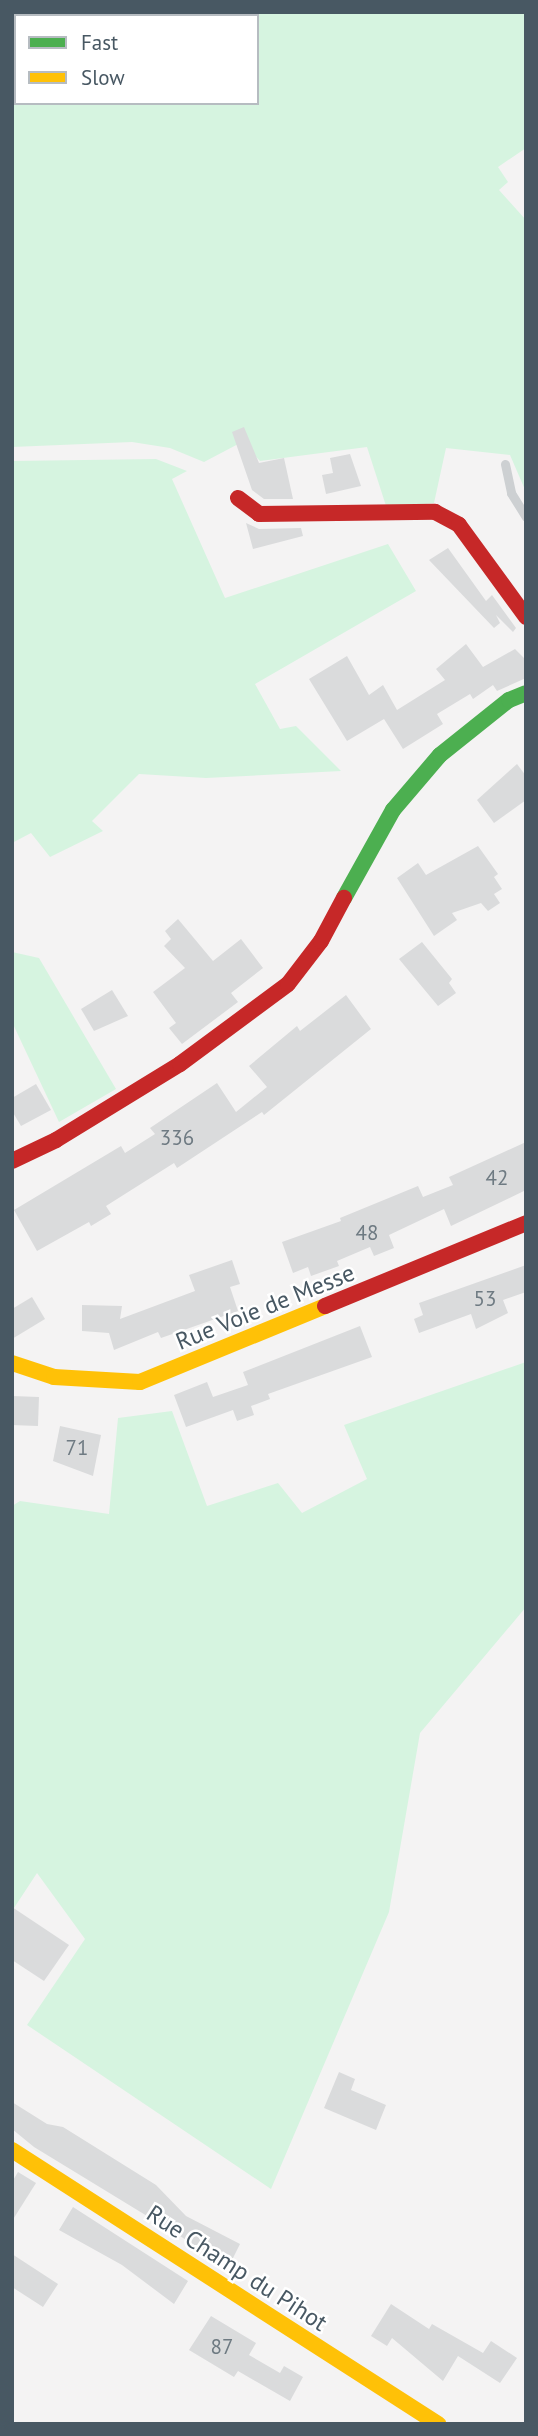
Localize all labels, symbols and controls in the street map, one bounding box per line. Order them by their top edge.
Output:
legend [14,14,259,105]
text: Fast [81,29,118,56]
text: Slow [81,64,125,91]
house number: 336 [160,1125,194,1151]
house number: 42 [486,1165,508,1191]
house number: 48 [356,1220,378,1246]
street label: Rue Voie de Messe [171,1258,359,1356]
house number: 53 [474,1286,496,1312]
house number: 71 [66,1435,88,1461]
street label: Rue Champ du Pihot [141,2199,333,2337]
house number: 87 [211,2334,233,2360]

